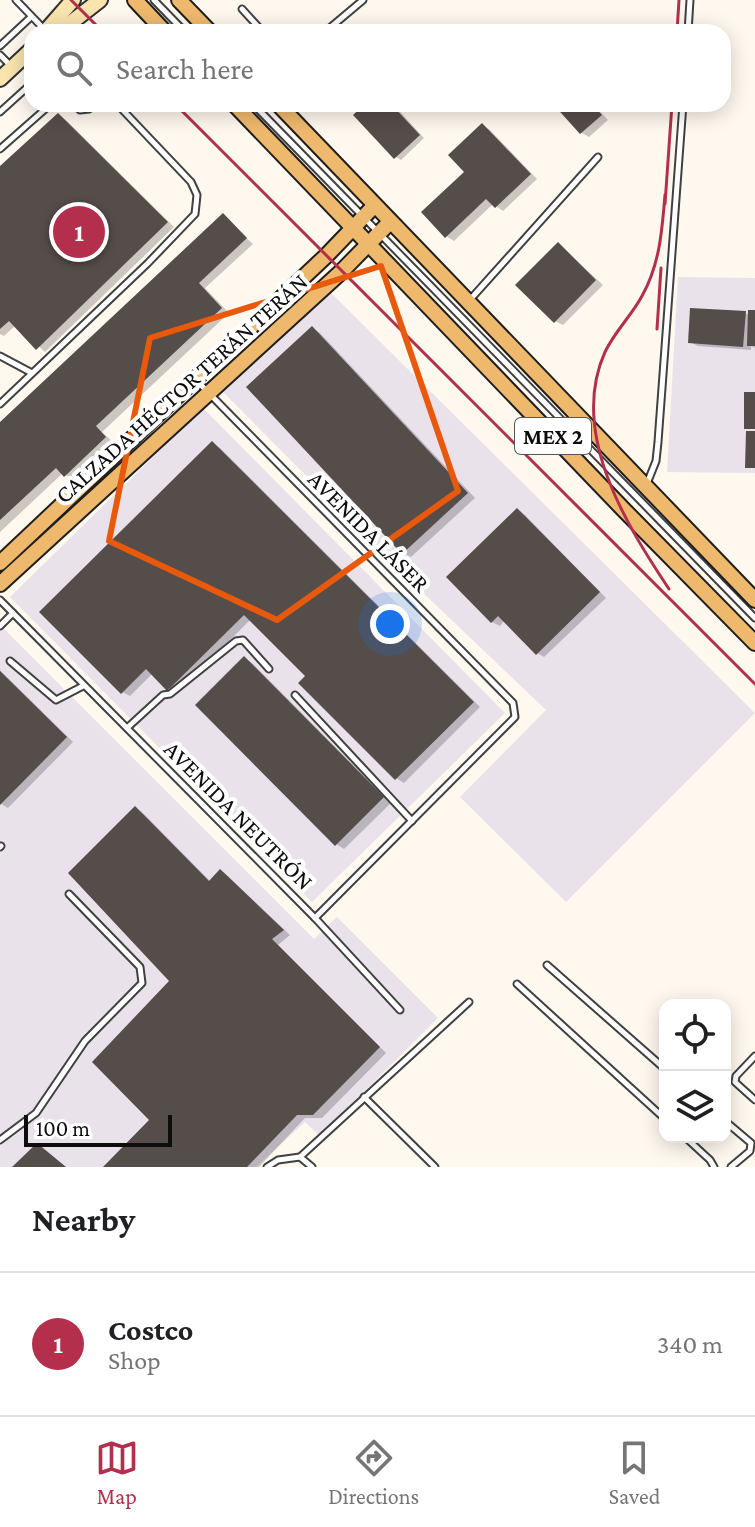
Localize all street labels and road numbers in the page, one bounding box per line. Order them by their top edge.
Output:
street label: CALZADA HÉCTOR TERÁN TERÁN [49,268,313,508]
road number: MEX 2 [515,418,591,454]
street label: AVENIDA LÁSER [303,465,436,598]
street label: AVENIDA NEUTRÓN [159,735,319,895]

